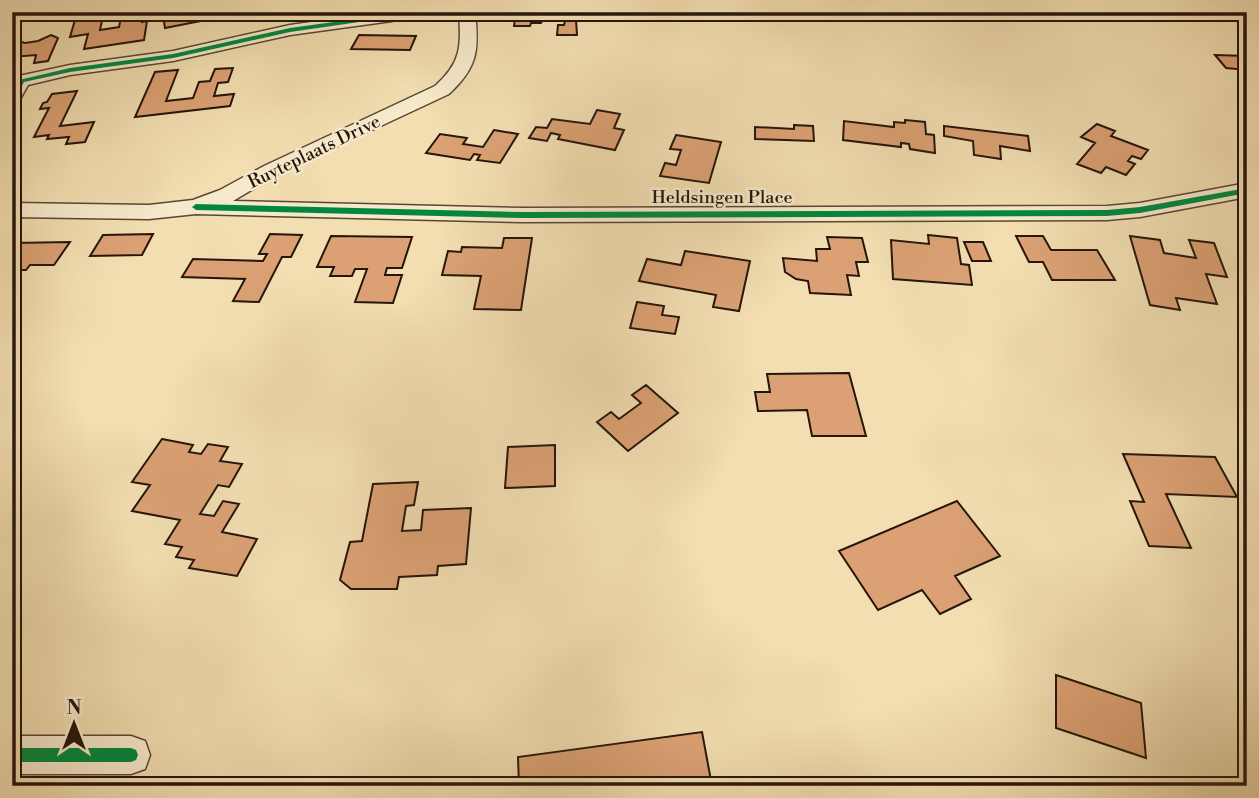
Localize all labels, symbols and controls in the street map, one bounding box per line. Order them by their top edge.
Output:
street label: Ruyteplaats Drive [244,110,384,194]
street label: Heldsingen Place [651,186,793,209]
north arrow [38,690,108,760]
text: N [66,696,82,720]

